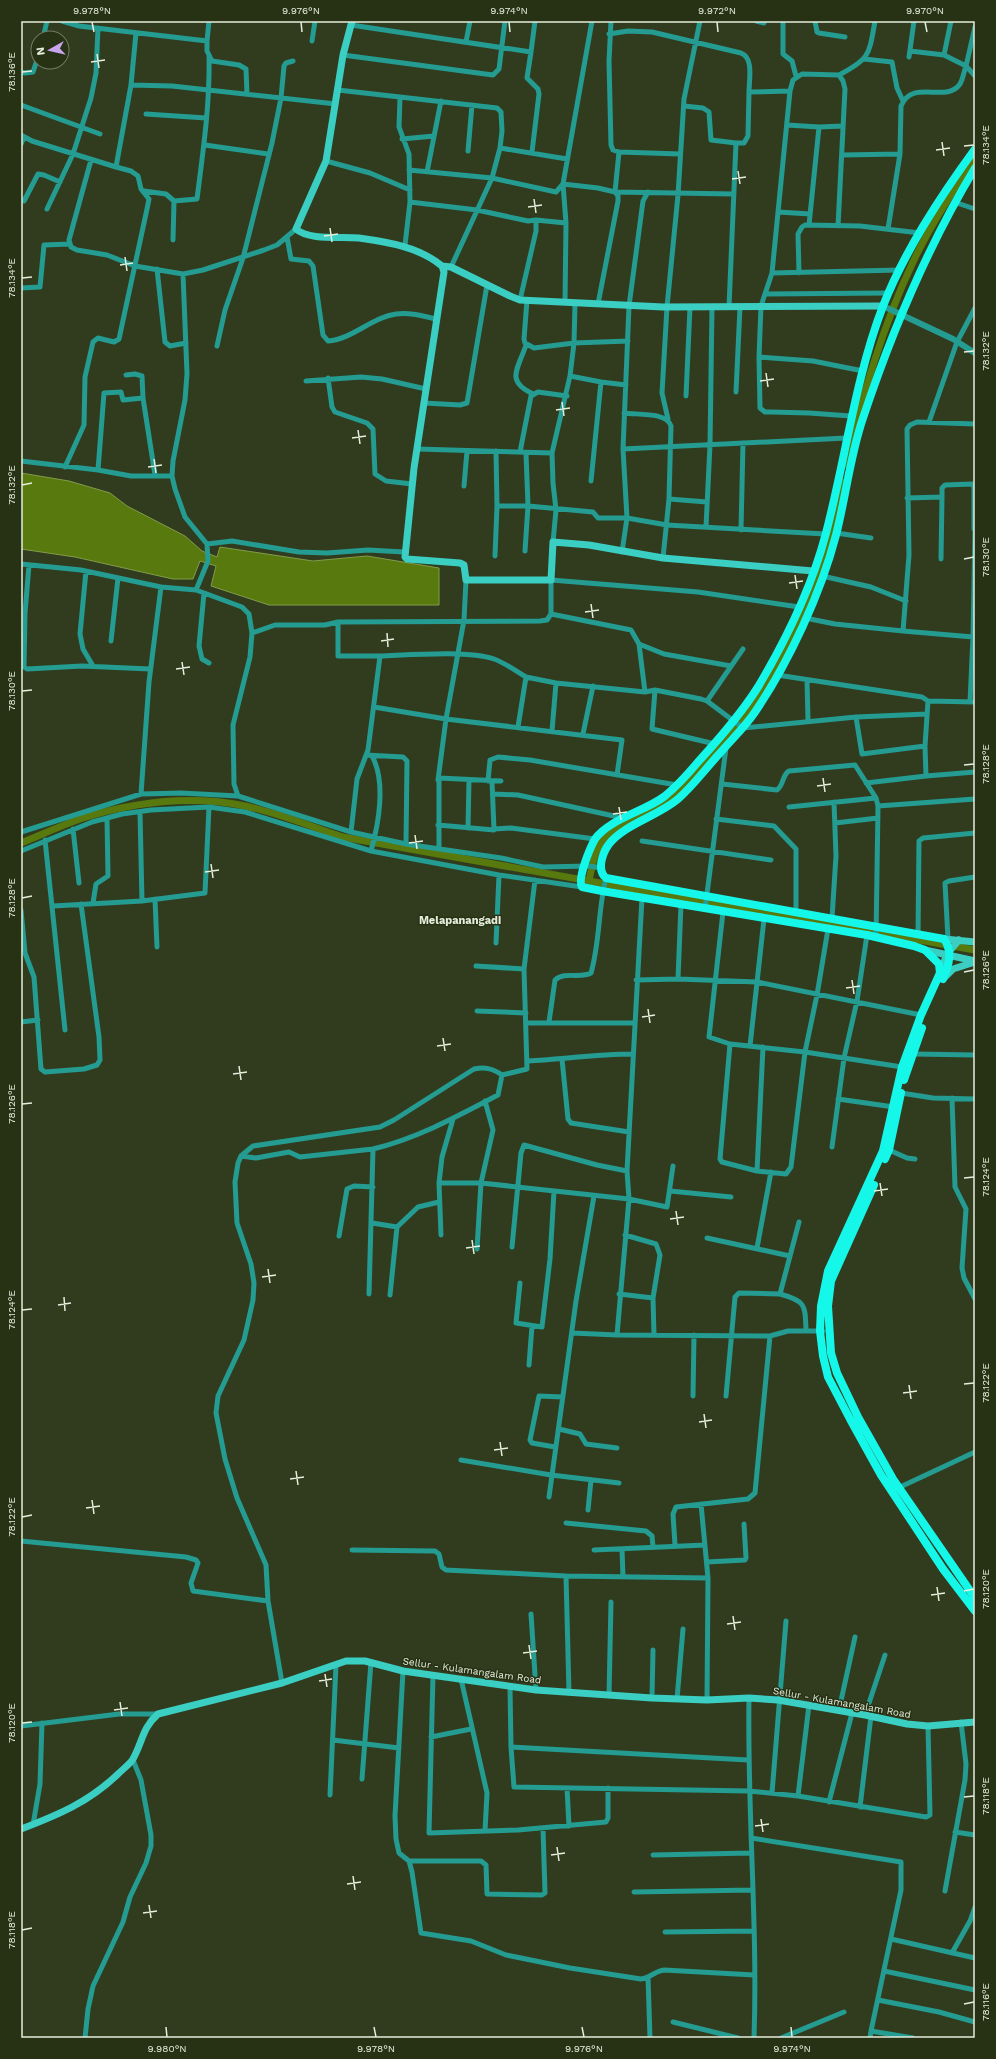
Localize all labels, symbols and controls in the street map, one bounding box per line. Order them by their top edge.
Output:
text: 9.978°N [73,5,111,16]
text: 9.976°N [282,5,320,16]
text: 9.974°N [490,5,528,16]
text: 9.972°N [698,5,736,16]
text: 9.970°N [906,5,944,16]
north arrow [30,30,70,70]
text: N [34,46,48,56]
text: 78.136°E [6,52,17,92]
text: 78.134°E [980,125,991,165]
text: 78.134°E [6,258,17,298]
text: 78.132°E [980,331,991,371]
text: 78.132°E [6,465,17,505]
text: 78.130°E [980,537,991,577]
text: 78.130°E [6,671,17,711]
text: 78.128°E [980,744,991,784]
text: 78.128°E [6,878,17,918]
district label: Melapanangadi [419,914,501,927]
text: 78.126°E [980,950,991,990]
text: 78.126°E [6,1084,17,1124]
text: 78.124°E [980,1157,991,1197]
text: 78.124°E [6,1290,17,1330]
text: 78.122°E [980,1363,991,1403]
text: 78.122°E [6,1497,17,1537]
text: 78.120°E [980,1569,991,1609]
street label: Sellur - Kulamangalam Road [402,1655,542,1686]
street label: Sellur - Kulamangalam Road [772,1685,912,1720]
text: 78.120°E [6,1703,17,1743]
text: 78.118°E [980,1777,991,1815]
text: 78.118°E [6,1911,17,1949]
text: 78.116°E [980,1983,991,2021]
text: 9.980°N [147,2043,187,2054]
text: 9.978°N [357,2043,395,2054]
text: 9.976°N [565,2043,603,2054]
text: 9.974°N [773,2043,811,2054]

